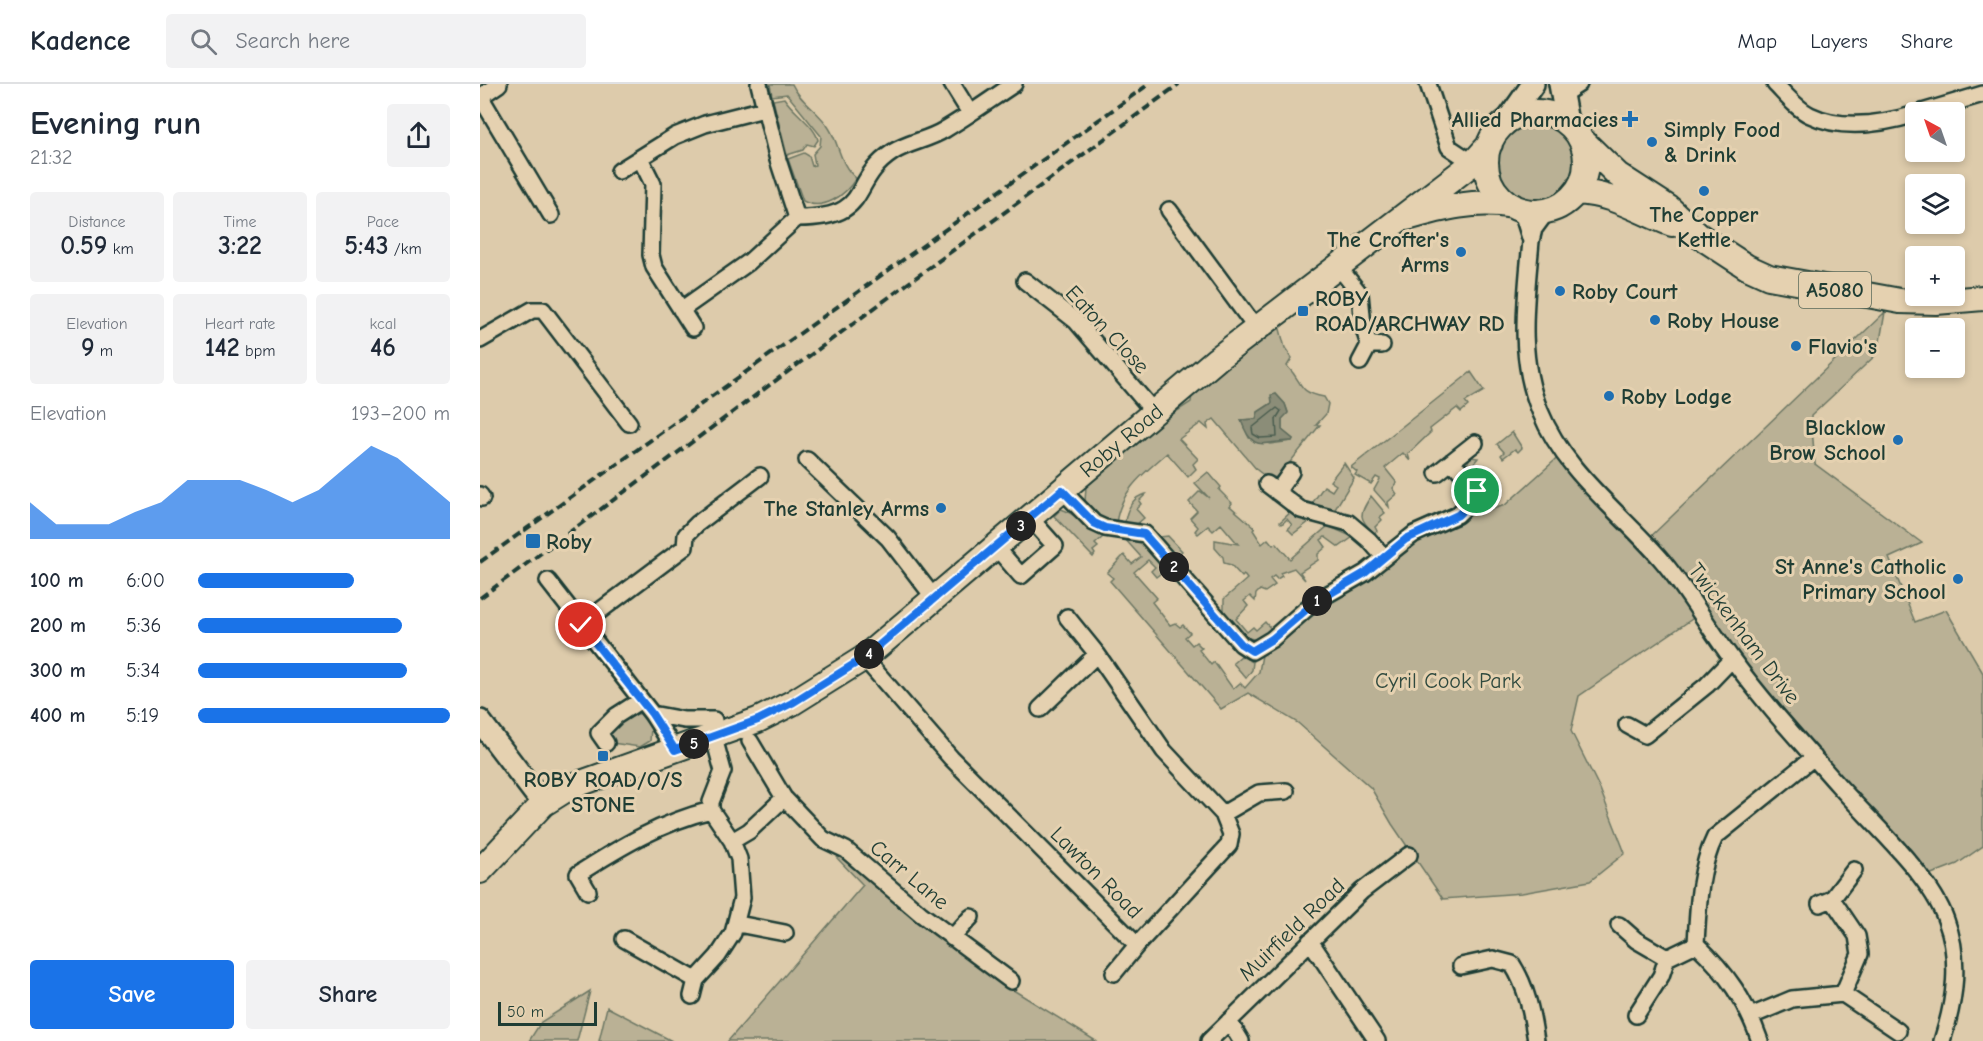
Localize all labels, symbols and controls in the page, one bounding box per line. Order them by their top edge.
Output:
search box [166,14,586,68]
text: Kadence [30,25,130,57]
icon: search [187,25,220,58]
text: Search here [235,28,350,54]
text: Map [1738,29,1777,53]
text: Layers [1810,29,1868,53]
text: Share [1901,29,1953,53]
north arrow [1905,102,1965,162]
map controls [1905,102,1965,378]
text: Evening run [30,104,201,142]
button: share [387,104,450,167]
place label: Allied Pharmacies [1452,107,1618,133]
marker: Allied Pharmacies [1623,112,1637,126]
place label: Simply Food & Drink [1664,117,1780,168]
marker: Simply Food & Drink [1645,135,1659,149]
text: 21:32 [30,146,73,169]
button: layers [1905,174,1965,234]
marker: The Copper Kettle [1697,184,1711,198]
place label: The Copper Kettle [1650,202,1759,253]
text: Distance [68,213,126,231]
text: Time [223,213,257,231]
text: Pace [367,213,399,231]
place label: The Crofter's Arms [1327,227,1449,278]
text: 0.59 [60,231,107,261]
text: 3:22 [218,231,262,261]
text: 5:43 [344,231,388,261]
text: km [107,240,134,258]
text: /km [388,240,422,258]
marker: The Crofter's Arms [1454,245,1468,259]
button: + [1905,246,1965,306]
road number: A5080 [1799,272,1871,308]
place label: Roby Court [1572,279,1678,305]
street label: Eaton Close [1060,280,1155,379]
marker: Roby Court [1553,284,1567,298]
place label: ROBY ROAD/ARCHWAY RD [1315,286,1505,337]
marker: ROBY ROAD/ARCHWAY RD [1296,304,1310,318]
place label: Roby House [1667,308,1779,334]
marker: Roby House [1648,313,1662,327]
text: Elevation [66,315,128,333]
text: Heart rate [205,315,275,333]
text: kcal [370,315,396,333]
button: − [1905,318,1965,378]
text: 9 [81,333,95,363]
text: 142 [205,333,240,363]
text: 46 [370,333,396,363]
place label: Flavio's [1808,334,1877,360]
marker: Flavio's [1789,339,1803,353]
text: m [95,342,113,360]
text: bpm [240,342,275,360]
place label: Roby Lodge [1621,384,1732,410]
marker: Roby Lodge [1602,389,1616,403]
street label: Roby Road [1075,398,1169,483]
text: Elevation [30,402,107,425]
text: 193–200 m [351,402,450,425]
place label: Blacklow Brow School [1769,415,1886,466]
marker: Blacklow Brow School [1891,433,1905,447]
pin [1451,465,1502,516]
icon: arrive [1460,474,1493,507]
place label: The Stanley Arms [764,496,929,522]
marker: The Stanley Arms [934,501,948,515]
pin: 3 [1006,511,1036,541]
text: 3 [1017,517,1025,535]
place label: Roby [546,529,593,555]
marker: Roby [524,532,542,550]
pin: 2 [1159,552,1189,582]
place label: St Anne's Catholic Primary School [1775,554,1947,605]
text: 2 [1170,558,1178,576]
street label: Twickenham Drive [1683,558,1806,709]
text: 100 m [30,569,84,592]
text: 6:00 [126,569,165,592]
marker: St Anne's Catholic Primary School [1951,572,1965,586]
pin: 1 [1302,586,1332,616]
text: 1 [1314,592,1320,610]
pin [555,599,606,650]
icon: check [564,608,597,641]
text: 200 m [30,614,86,637]
text: 5:36 [126,614,161,637]
pin: 4 [854,639,884,669]
text: 4 [865,645,873,663]
text: 300 m [30,659,86,682]
text: 5:34 [126,659,160,682]
park label: Cyril Cook Park [1375,668,1521,694]
text: 400 m [30,704,85,727]
text: 5:19 [126,704,159,727]
pin: 5 [679,729,709,759]
text: 5 [690,735,698,753]
marker: ROBY ROAD/O/S STONE [596,749,610,763]
place label: ROBY ROAD/O/S STONE [524,767,682,818]
street label: Lawton Road [1045,821,1148,924]
street label: Carr Lane [865,834,954,915]
street label: Muirfield Road [1233,873,1350,987]
button: Save [30,960,234,1029]
button: Share [246,960,450,1029]
scale bar [498,999,597,1026]
text: 50 m [507,1003,544,1021]

